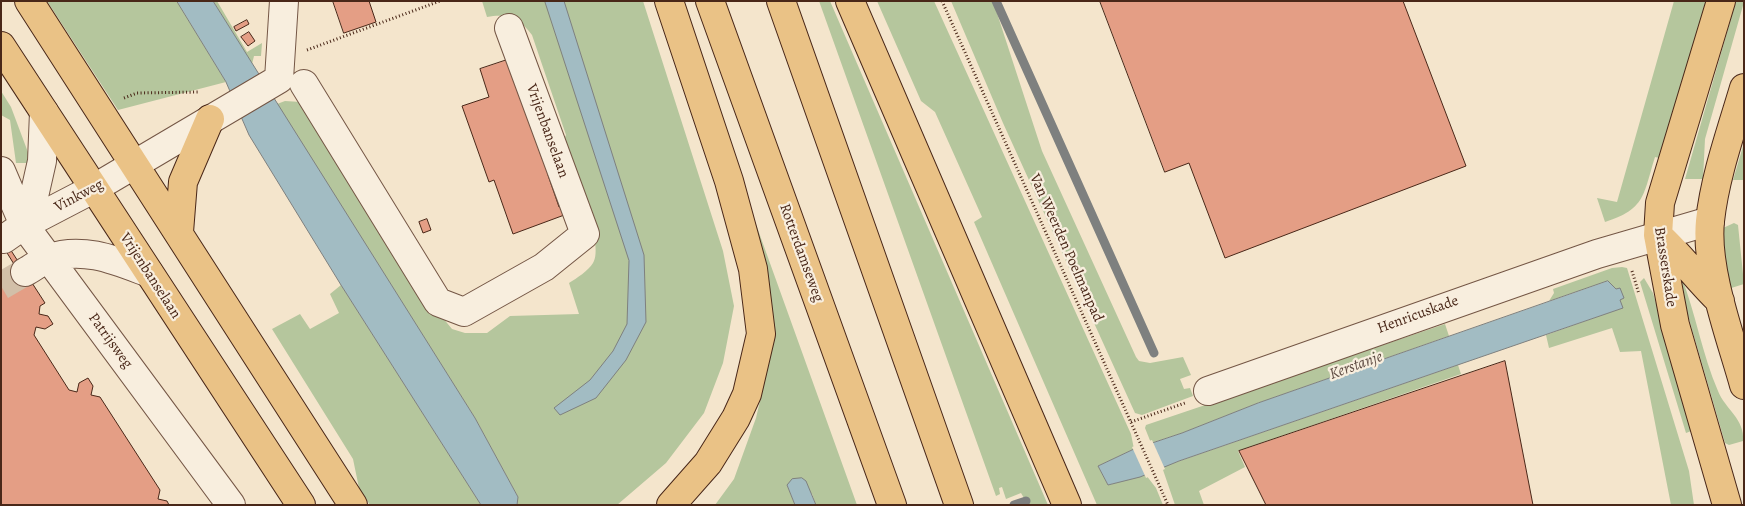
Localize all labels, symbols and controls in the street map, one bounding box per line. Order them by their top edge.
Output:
street label: Vrijenbanselaan [522,82,572,180]
street label: Van Weerden Poelmanpad [1025,171,1107,325]
street label: Vinkweg [51,176,107,216]
street label: Rotterdamseweg [775,201,827,305]
street label: Brasserskade [1650,226,1680,308]
street label: Vrijenbanselaan [116,230,184,322]
street label: Henricuskade [1375,292,1461,338]
street label: Patrijsweg [84,310,136,372]
water label: Kerstanje [1327,348,1385,384]

